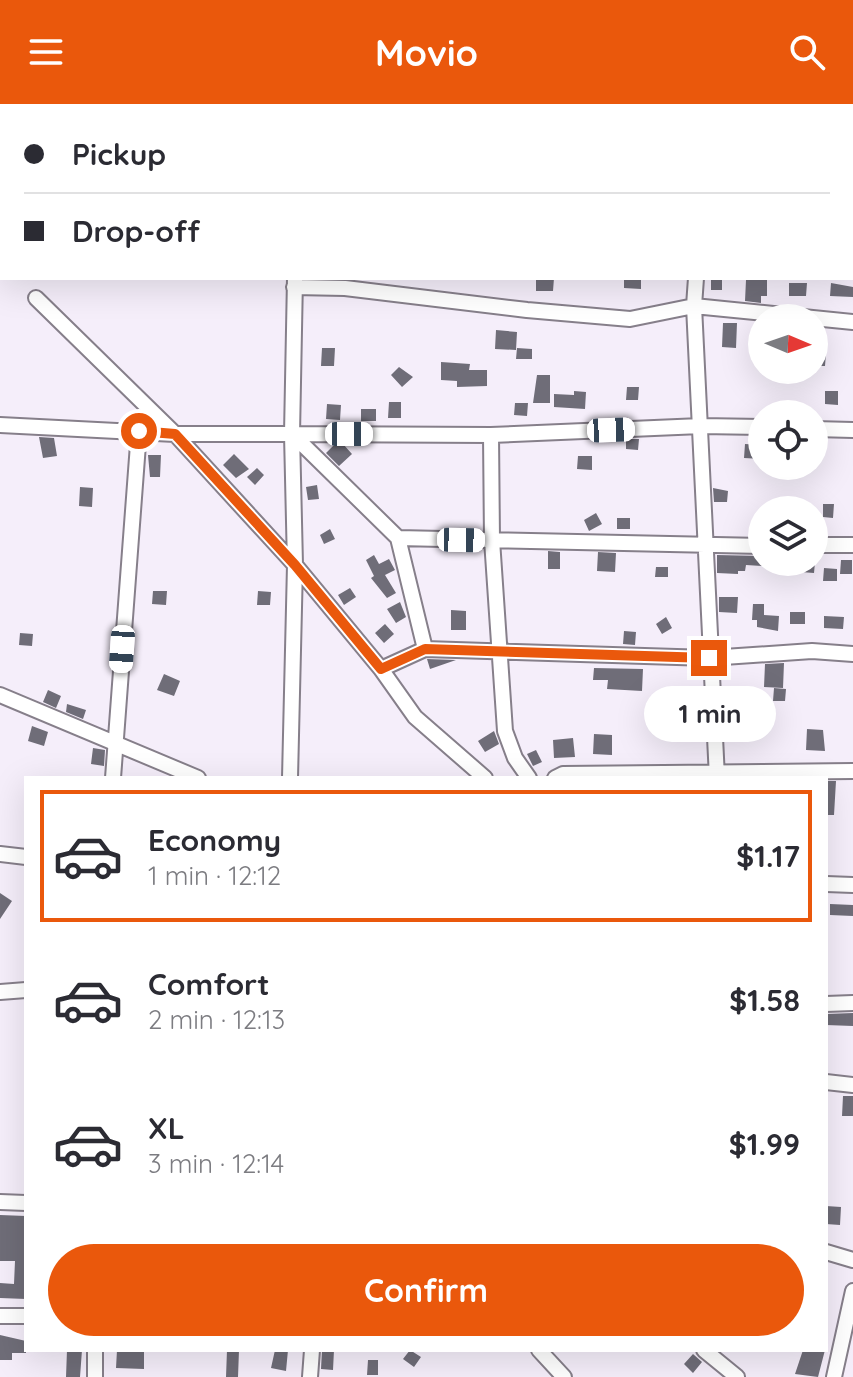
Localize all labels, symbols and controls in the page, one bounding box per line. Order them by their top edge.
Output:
icon: menu [24,30,68,74]
text: Movio [375,30,478,75]
icon: search [785,30,829,74]
text: Pickup [72,135,166,173]
text: Drop-off [72,212,200,250]
north arrow [748,304,828,384]
map controls [748,304,828,576]
button: locate [748,400,828,480]
route start [121,413,157,449]
car [587,417,635,443]
car [325,422,373,446]
button: layers [748,496,828,576]
car [437,528,485,552]
car [108,624,136,674]
route end [691,640,727,676]
callout: 1 min [643,686,775,742]
text: 1 min [679,697,742,730]
icon: car [52,820,124,892]
text: Economy [148,821,281,859]
text: $1.17 [736,837,800,875]
text: 1 min · 12:12 [148,859,281,892]
icon: car [52,964,124,1036]
text: Comfort [148,965,269,1003]
text: $1.58 [729,981,800,1019]
text: 2 min · 12:13 [148,1003,285,1036]
icon: car [52,1108,124,1180]
text: XL [148,1109,185,1147]
text: $1.99 [729,1125,800,1163]
text: 3 min · 12:14 [148,1147,284,1180]
button: Confirm [48,1244,804,1336]

